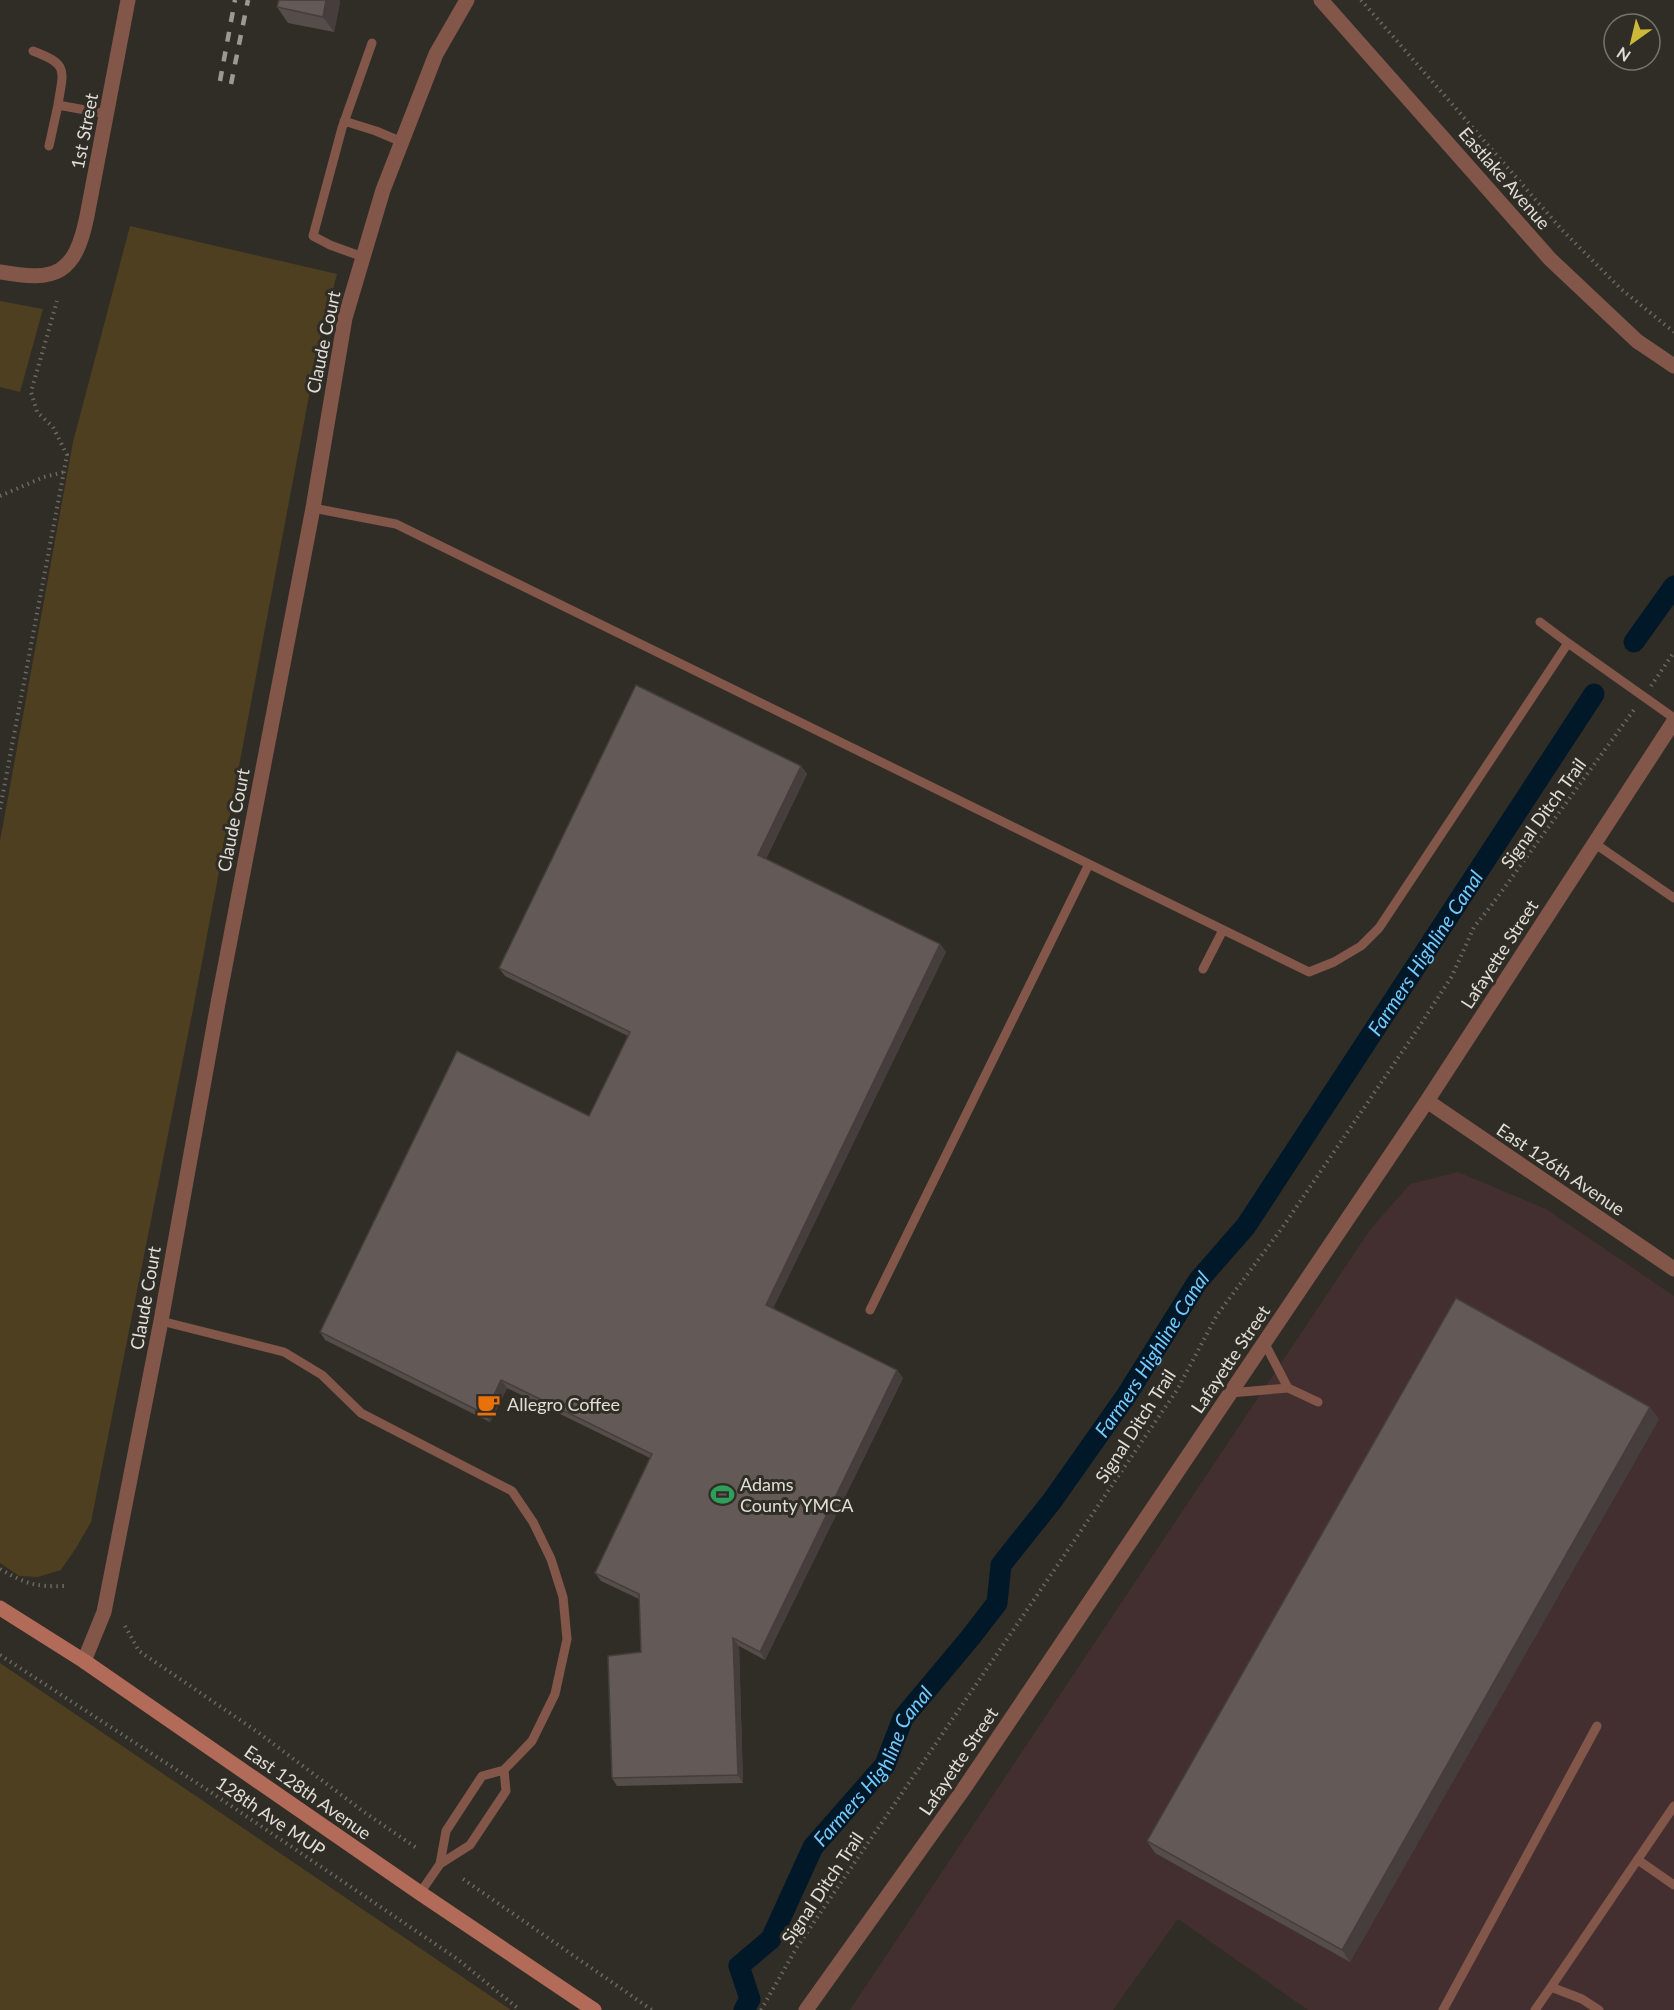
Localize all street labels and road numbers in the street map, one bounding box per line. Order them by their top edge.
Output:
street label: 1st Street [66,91,102,171]
street label: Eastlake Avenue [1455,122,1555,234]
street label: Claude Court [301,288,345,395]
street label: Signal Ditch Trail [1496,754,1590,872]
street label: Claude Court [212,766,254,873]
street label: Lafayette Street [1456,895,1543,1013]
street label: East 126th Avenue [1493,1118,1629,1220]
street label: Claude Court [125,1244,165,1351]
street label: Lafayette Street [1186,1300,1274,1417]
street label: Signal Ditch Trail [1090,1365,1180,1487]
street label: Lafayette Street [914,1702,1002,1819]
street label: East 128th Avenue [240,1740,376,1844]
street label: 128th Ave MUP [212,1771,330,1861]
street label: Signal Ditch Trail [776,1828,868,1948]

